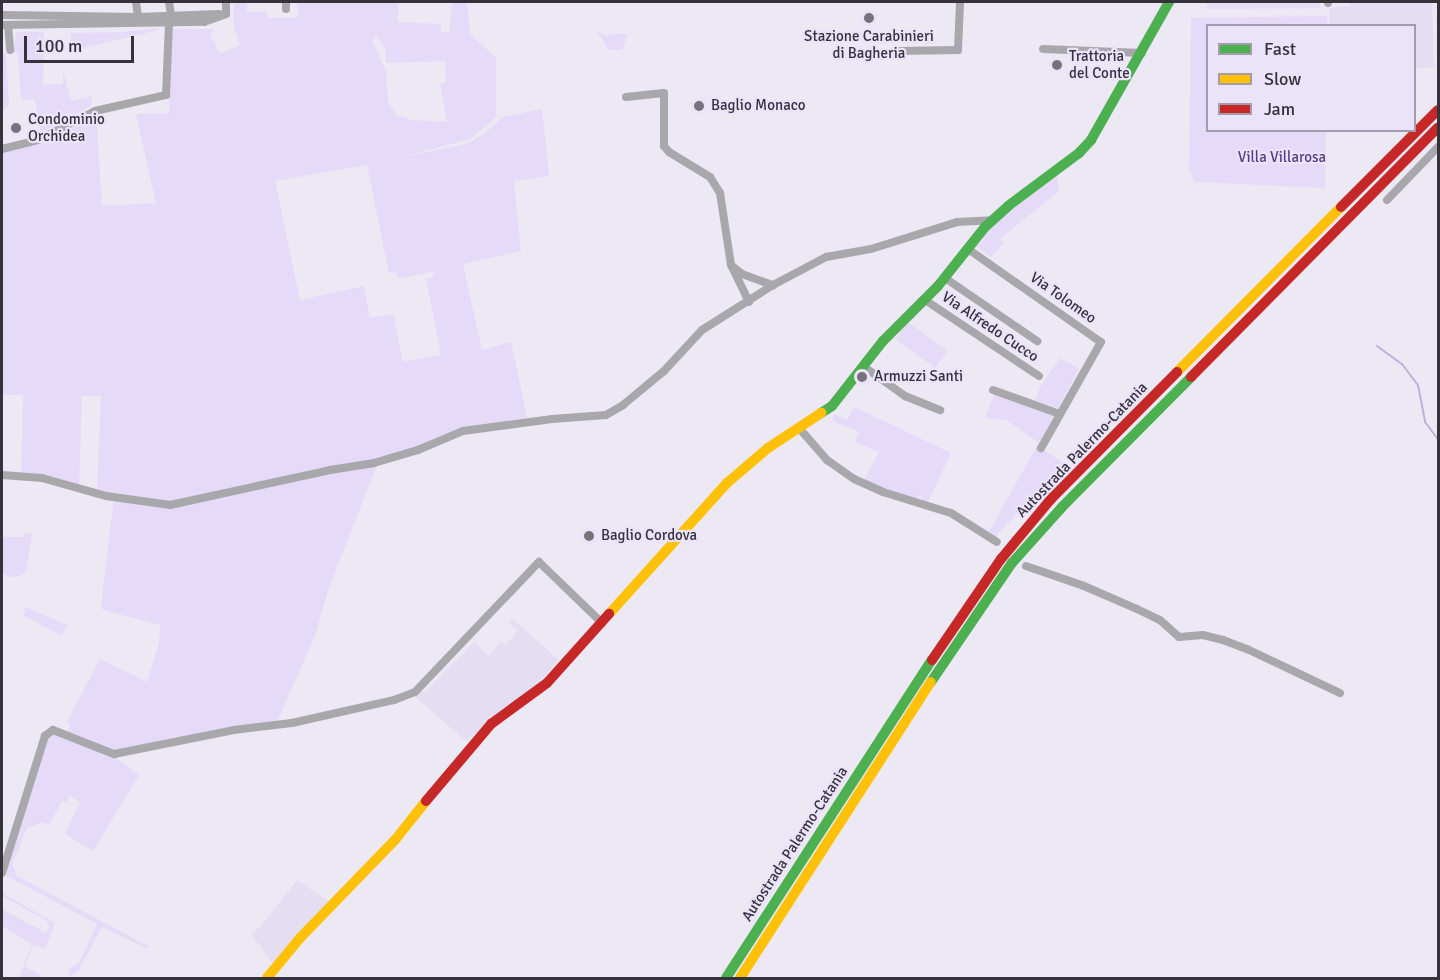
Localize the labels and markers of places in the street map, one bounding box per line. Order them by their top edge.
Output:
marker: Stazione Carabinieri di Bagheria [862,11,876,25]
place label: Stazione Carabinieri di Bagheria [804,27,934,62]
place label: Trattoria del Conte [1069,47,1130,82]
marker: Trattoria del Conte [1050,58,1064,72]
place label: Baglio Monaco [711,97,805,115]
marker: Baglio Monaco [692,99,706,113]
place label: Condominio Orchidea [28,110,105,145]
marker: Condominio Orchidea [9,121,23,135]
place label: Armuzzi Santi [874,368,963,386]
marker: Armuzzi Santi [855,370,869,384]
place label: Baglio Cordova [601,527,697,545]
marker: Baglio Cordova [582,529,596,543]

